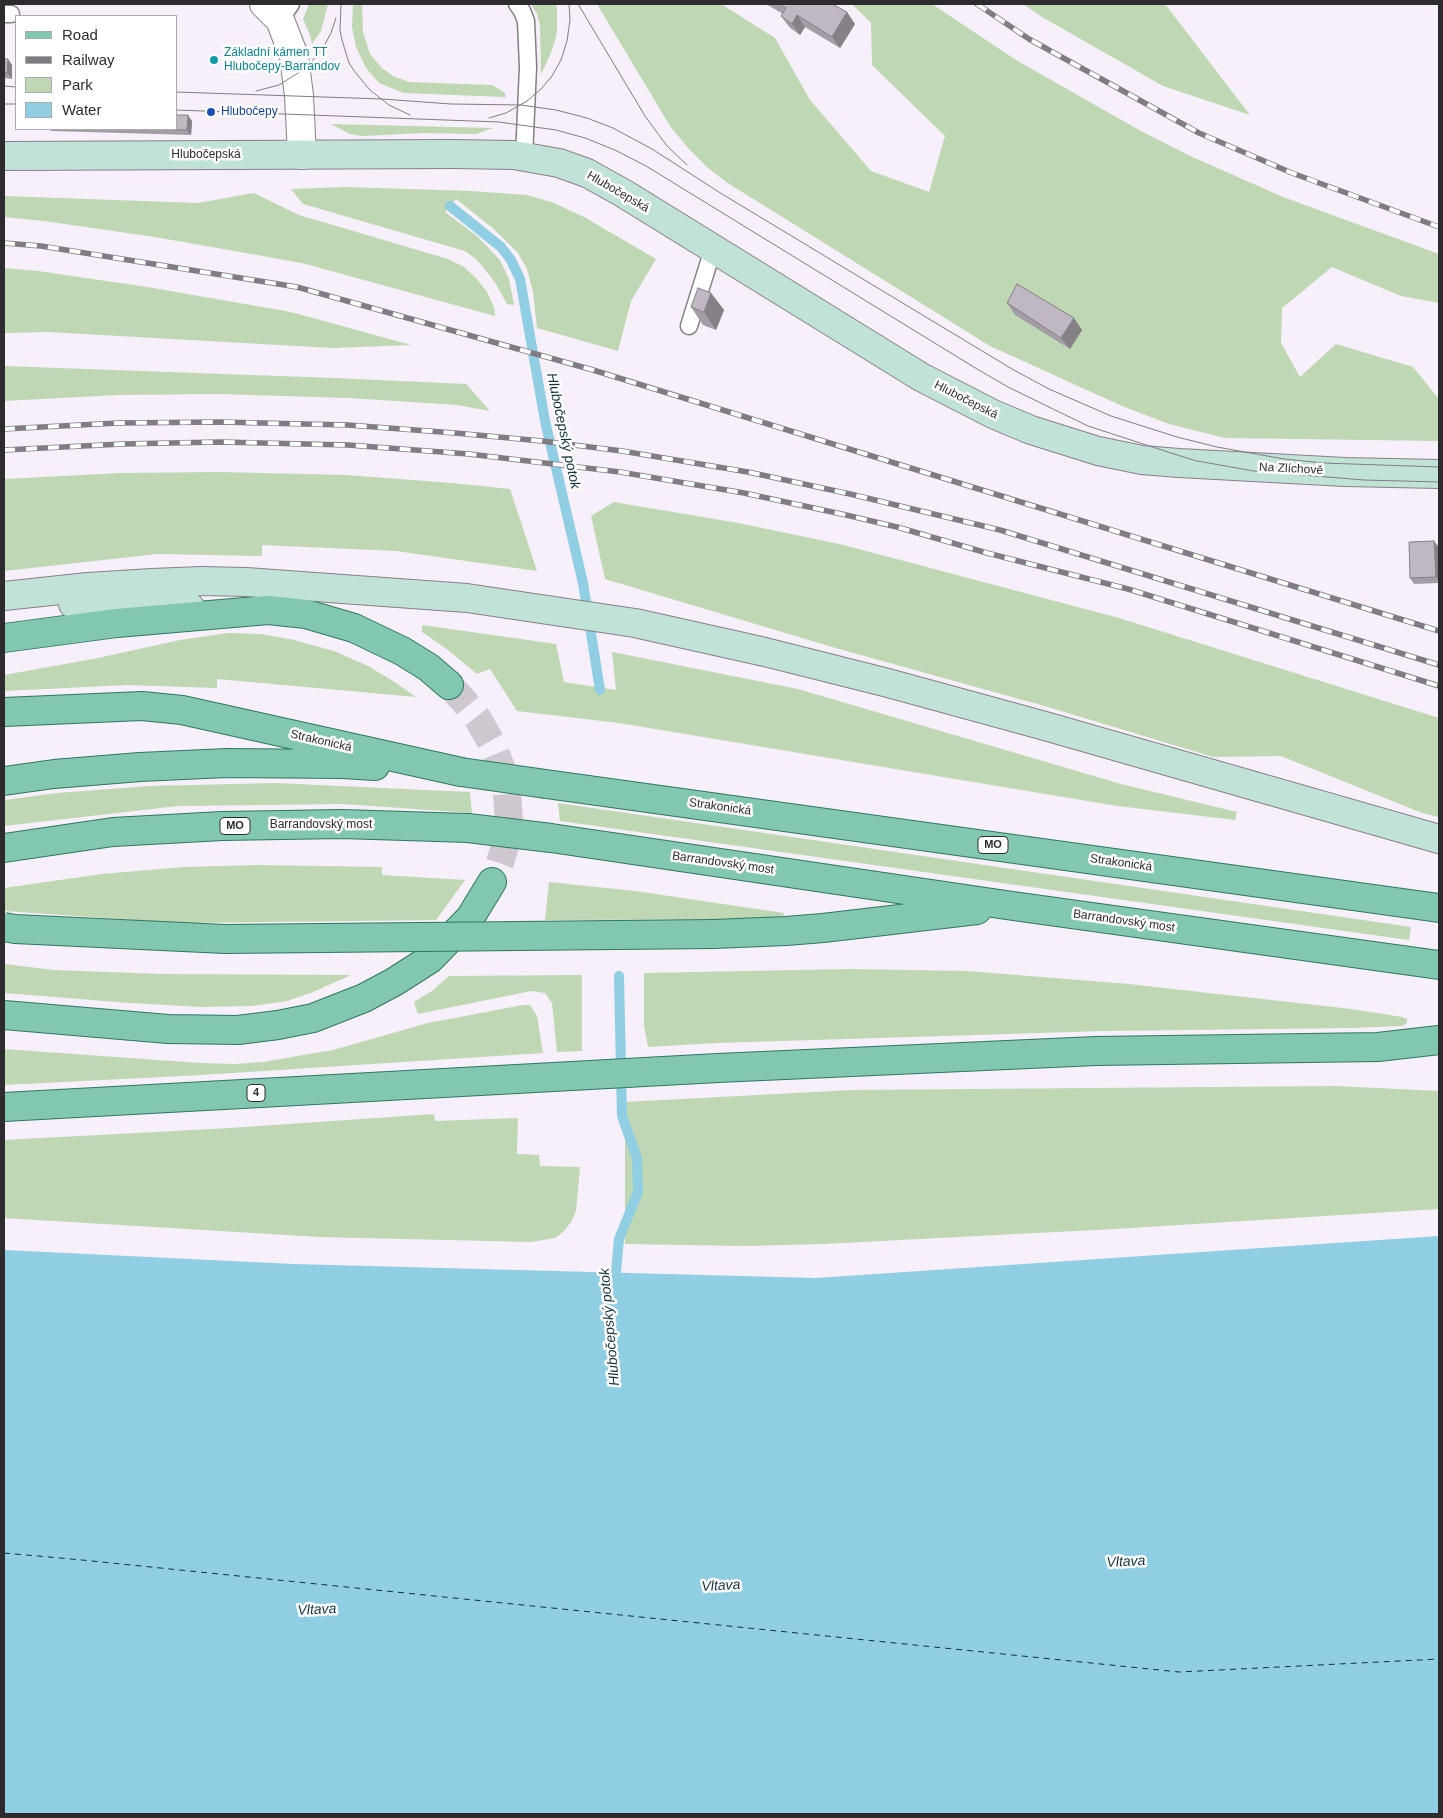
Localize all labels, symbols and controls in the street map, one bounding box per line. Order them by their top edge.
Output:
legend [15,15,178,130]
text: Road [62,26,98,43]
place label: Základní kámen TT Hlubočepy-Barrandov [224,46,340,74]
text: Railway [62,51,115,68]
marker: Základní kámen TT Hlubočepy-Barrandov [208,54,220,66]
text: Park [62,76,93,93]
text: Water [62,101,101,118]
place label: Hlubočepy [221,105,278,119]
marker: Hlubočepy [205,106,217,118]
street label: Hlubočepská [171,148,241,162]
street label: Hlubočepská [584,168,652,216]
water label: Hlubočepský potok [542,371,584,491]
street label: Hlubočepská [932,378,1000,422]
street label: Na Zlíchově [1259,460,1323,478]
street label: Strakonická [289,727,353,755]
street label: Strakonická [688,796,752,818]
road number: MO [220,818,250,834]
street label: Barrandovský most [270,818,372,832]
road number: MO [978,836,1008,854]
street label: Barrandovský most [671,849,775,877]
street label: Strakonická [1089,852,1153,874]
street label: Barrandovský most [1072,907,1176,935]
road number: 4 [247,1084,265,1102]
water label: Hlubočepský potok [596,1267,624,1387]
water label: Vltava [1106,1553,1146,1571]
water label: Vltava [701,1577,741,1595]
water label: Vltava [297,1601,337,1619]

